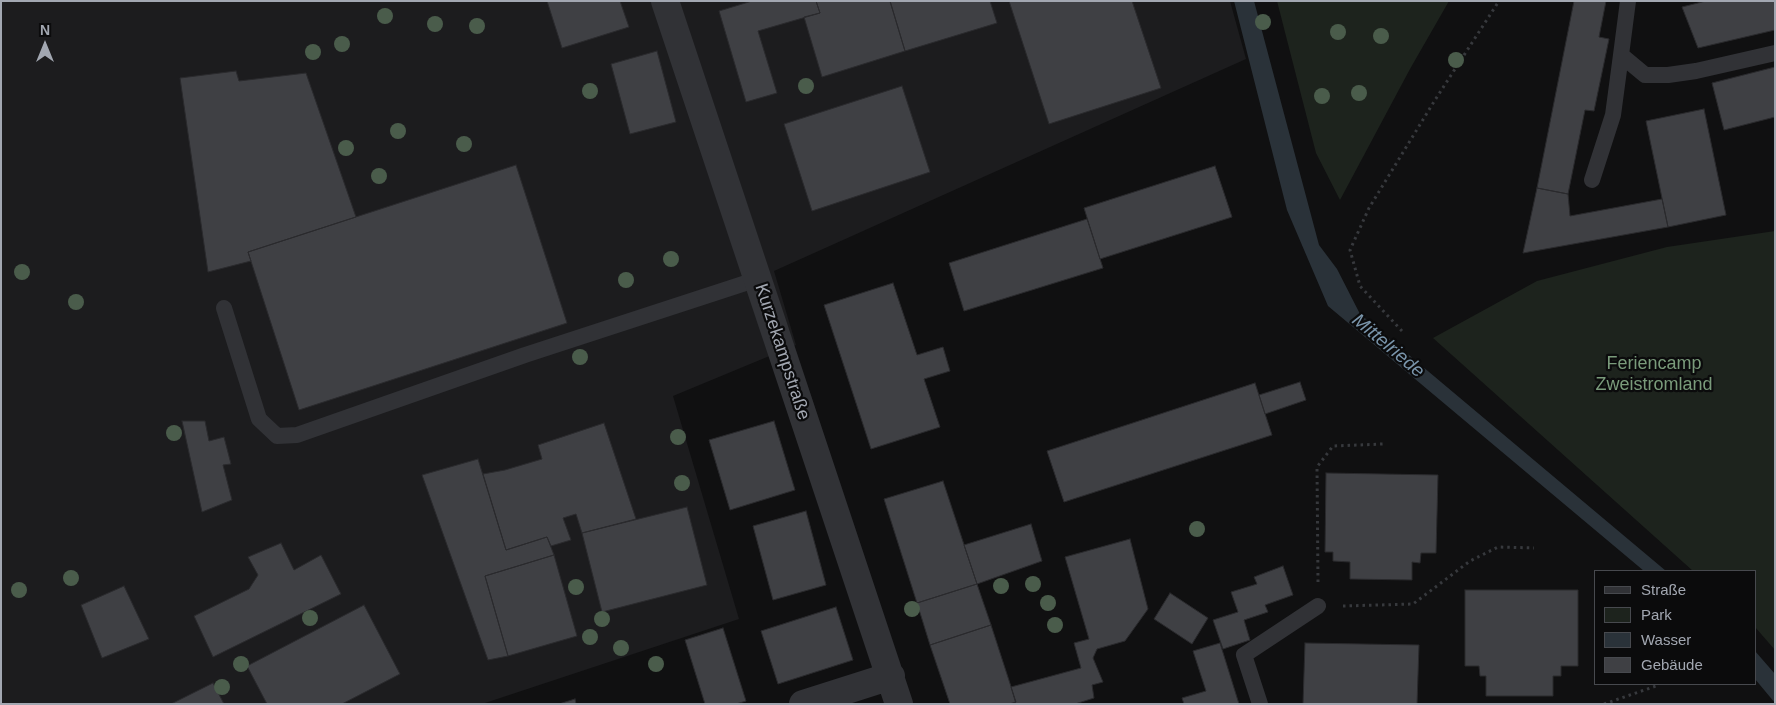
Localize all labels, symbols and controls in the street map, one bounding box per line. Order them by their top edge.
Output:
north arrow [20,20,70,70]
text: N [40,22,50,38]
street label: Kurzekampstraße [750,281,814,423]
water label: Mittelriede [1347,309,1429,383]
park label: Feriencamp Zweistromland [1595,353,1713,396]
legend [1594,570,1756,685]
text: Straße [1641,581,1686,598]
text: Park [1641,606,1672,623]
text: Wasser [1641,631,1691,648]
text: Gebäude [1641,656,1703,673]

